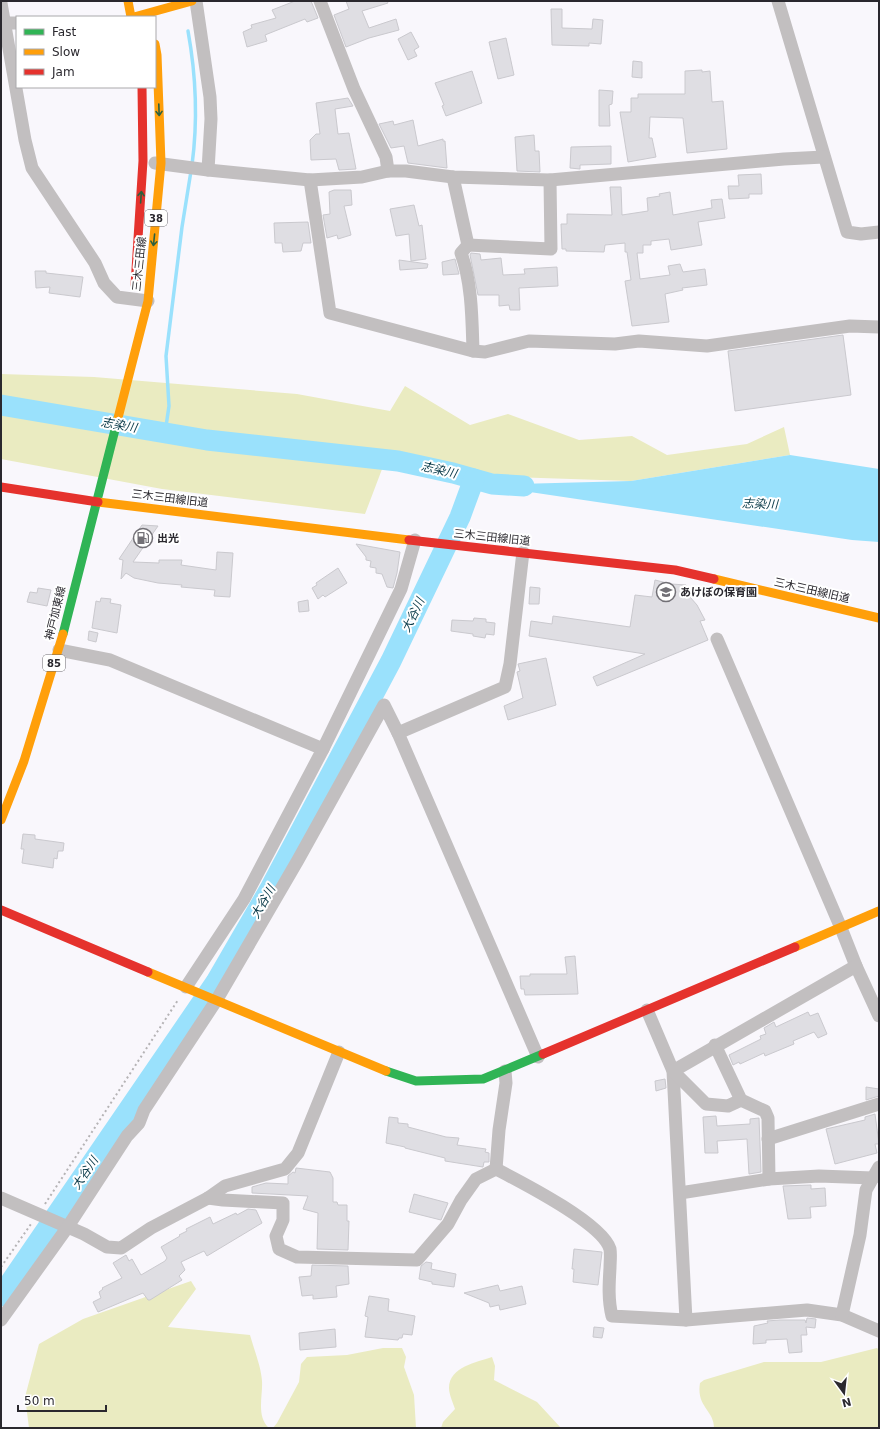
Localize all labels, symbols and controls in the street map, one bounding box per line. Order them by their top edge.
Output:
legend [16,16,156,88]
text: Fast [52,25,76,39]
text: Slow [52,45,80,59]
text: Jam [51,65,75,79]
one-way arrow [155,103,163,116]
one-way arrow [138,191,145,204]
road number: 38 [145,210,167,226]
one-way arrow [150,233,157,246]
street label: 三木三田線 [130,236,149,292]
water label: 志染川 [100,415,140,435]
water label: 志染川 [420,459,460,481]
street label: 三木三田線旧道 [131,487,209,510]
water label: 志染川 [742,496,780,512]
fuel station icon: 出光 [132,527,154,549]
street label: 三木三田線旧道 [453,527,531,548]
place label: 出光 [157,532,179,545]
street label: 三木三田線旧道 [773,575,851,605]
school or university icon: あけぼの保育園 [655,581,677,603]
street label: 神戸加東線 [43,585,68,641]
place label: あけぼの保育園 [680,586,757,599]
water label: 大谷川 [399,594,428,634]
road number: 85 [43,655,65,671]
water label: 大谷川 [248,881,279,921]
water label: 大谷川 [69,1153,102,1192]
north arrow [824,1373,864,1413]
scale bar [18,1387,106,1413]
text: 50 m [24,1394,55,1408]
text: N [840,1395,853,1410]

